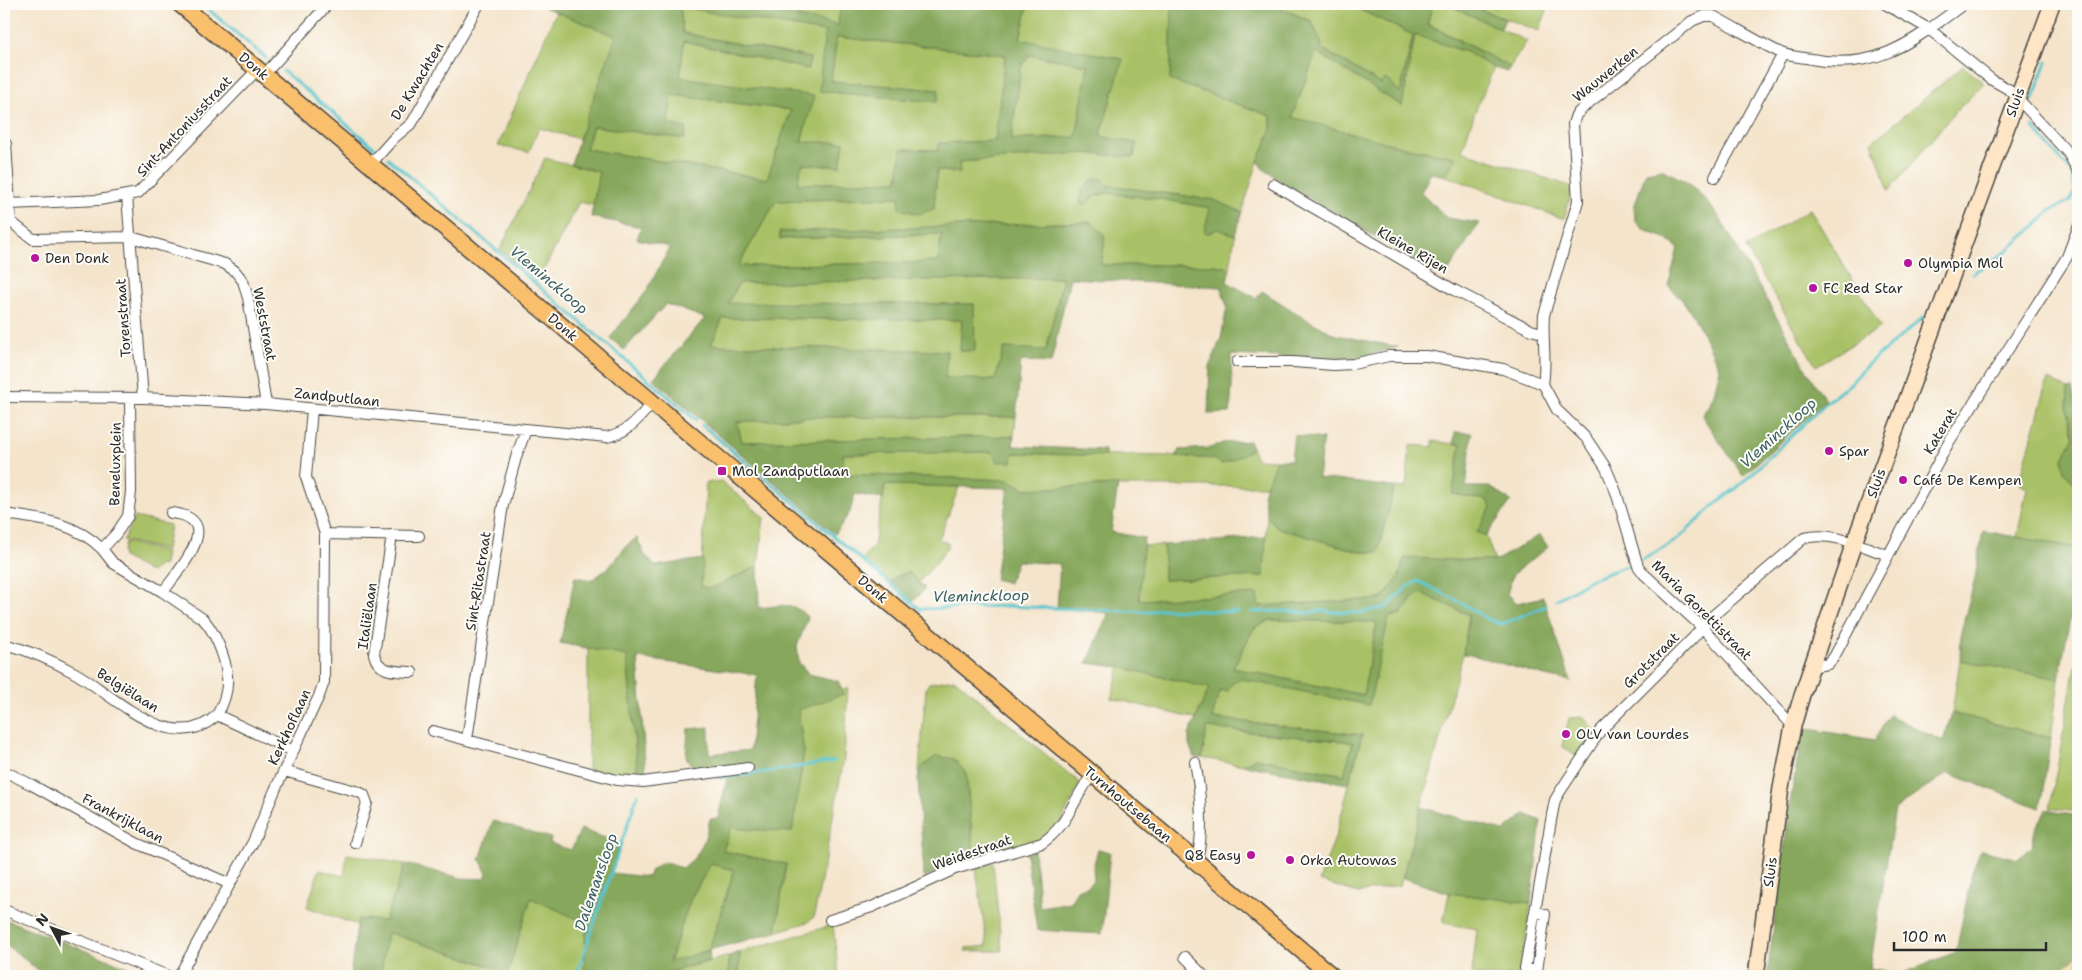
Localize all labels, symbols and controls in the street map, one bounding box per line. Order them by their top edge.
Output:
street label: De Kwachten [387,38,448,123]
street label: Wauwerken [1569,42,1642,106]
street label: Donk [235,48,273,84]
street label: Sint-Antoniusstraat [132,72,236,180]
street label: Sluis [2001,85,2029,119]
street label: Kleine Rijen [1374,222,1452,278]
water label: Vleminckloop [506,241,592,319]
place label: Den Donk [45,249,109,267]
marker: Den Donk [29,252,41,264]
place label: Olympia Mol [1918,254,2004,272]
marker: Olympia Mol [1902,257,1914,269]
street label: Torenstraat [111,278,135,358]
place label: FC Red Star [1823,279,1903,297]
marker: FC Red Star [1807,282,1819,294]
street label: Weststraat [249,285,281,363]
street label: Donk [544,309,582,345]
street label: Zandputlaan [293,384,381,410]
water label: Vleminckloop [1735,393,1821,473]
street label: Katerat [1919,405,1961,457]
street label: Beneluxplein [105,421,125,506]
place label: Spar [1839,442,1870,460]
marker: Spar [1823,445,1835,457]
place label: Mol Zandputlaan [732,462,849,480]
marker: Mol Zandputlaan [716,465,728,477]
street label: Sluis [1862,466,1890,500]
place label: Café De Kempen [1913,471,2022,489]
marker: Café De Kempen [1897,474,1909,486]
street label: Sint-Ritastraat [461,530,495,632]
street label: Maria Gorettistraat [1648,556,1756,664]
street label: Donk [854,571,892,607]
street label: Italiëlaan [353,581,381,651]
water label: Vleminckloop [932,585,1030,607]
street label: Grotstraat [1619,628,1683,692]
street label: Belgiëlaan [94,664,163,716]
street label: Kerkhoflaan [263,686,315,768]
place label: OLV van Lourdes [1576,725,1689,743]
marker: OLV van Lourdes [1560,728,1572,740]
street label: Turnhoutsebaan [1080,762,1176,846]
street label: Frankrijklaan [79,789,167,847]
water label: Dalemansloop [570,830,622,934]
street label: Weidestraat [930,830,1014,874]
place label: Q8 Easy [1184,846,1241,864]
marker: Q8 Easy [1245,849,1257,861]
place label: Orka Autowas [1300,851,1397,869]
marker: Orka Autowas [1284,854,1296,866]
street label: Sluis [1759,856,1781,888]
north arrow [28,902,78,952]
text: N [32,909,53,930]
scale bar [1894,920,2047,952]
text: 100 m [1902,927,1947,947]

